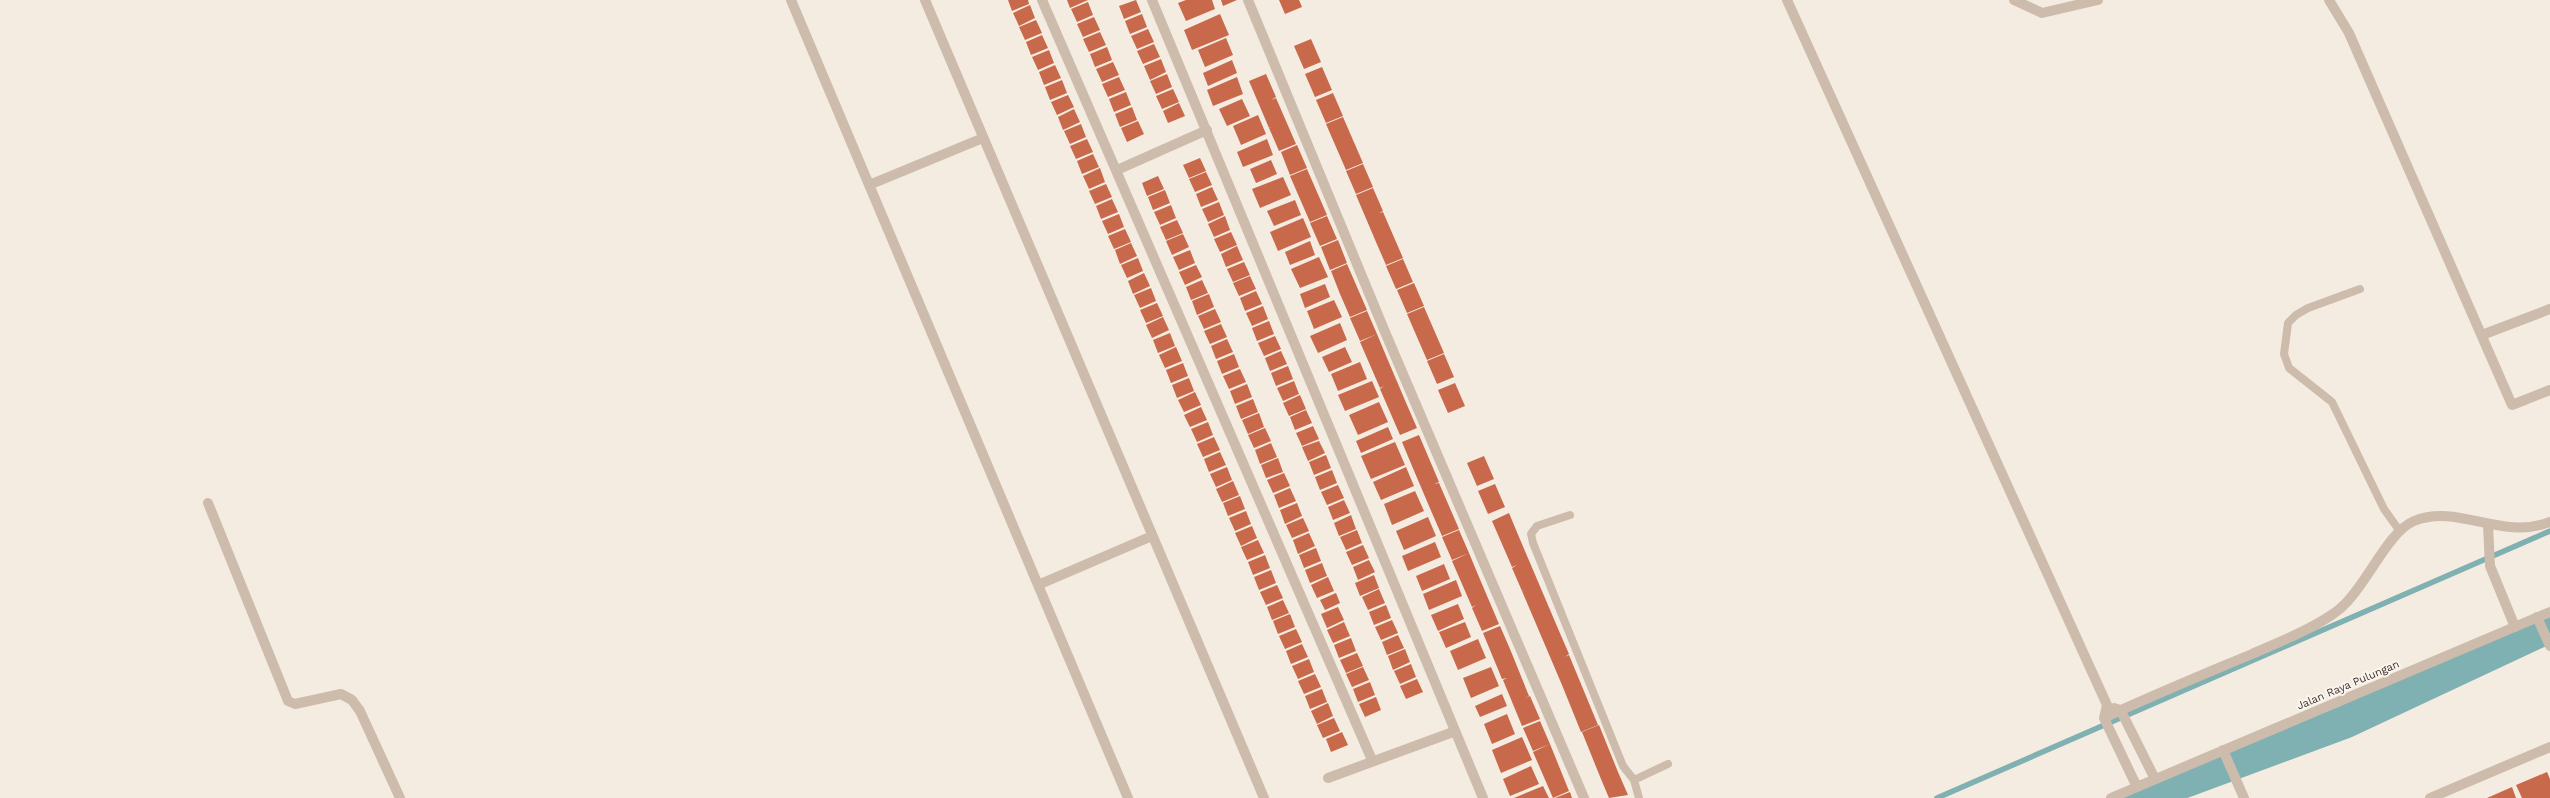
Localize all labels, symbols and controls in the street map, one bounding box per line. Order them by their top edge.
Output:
street label: Jalan Raya Pulungan [2295,657,2401,713]

